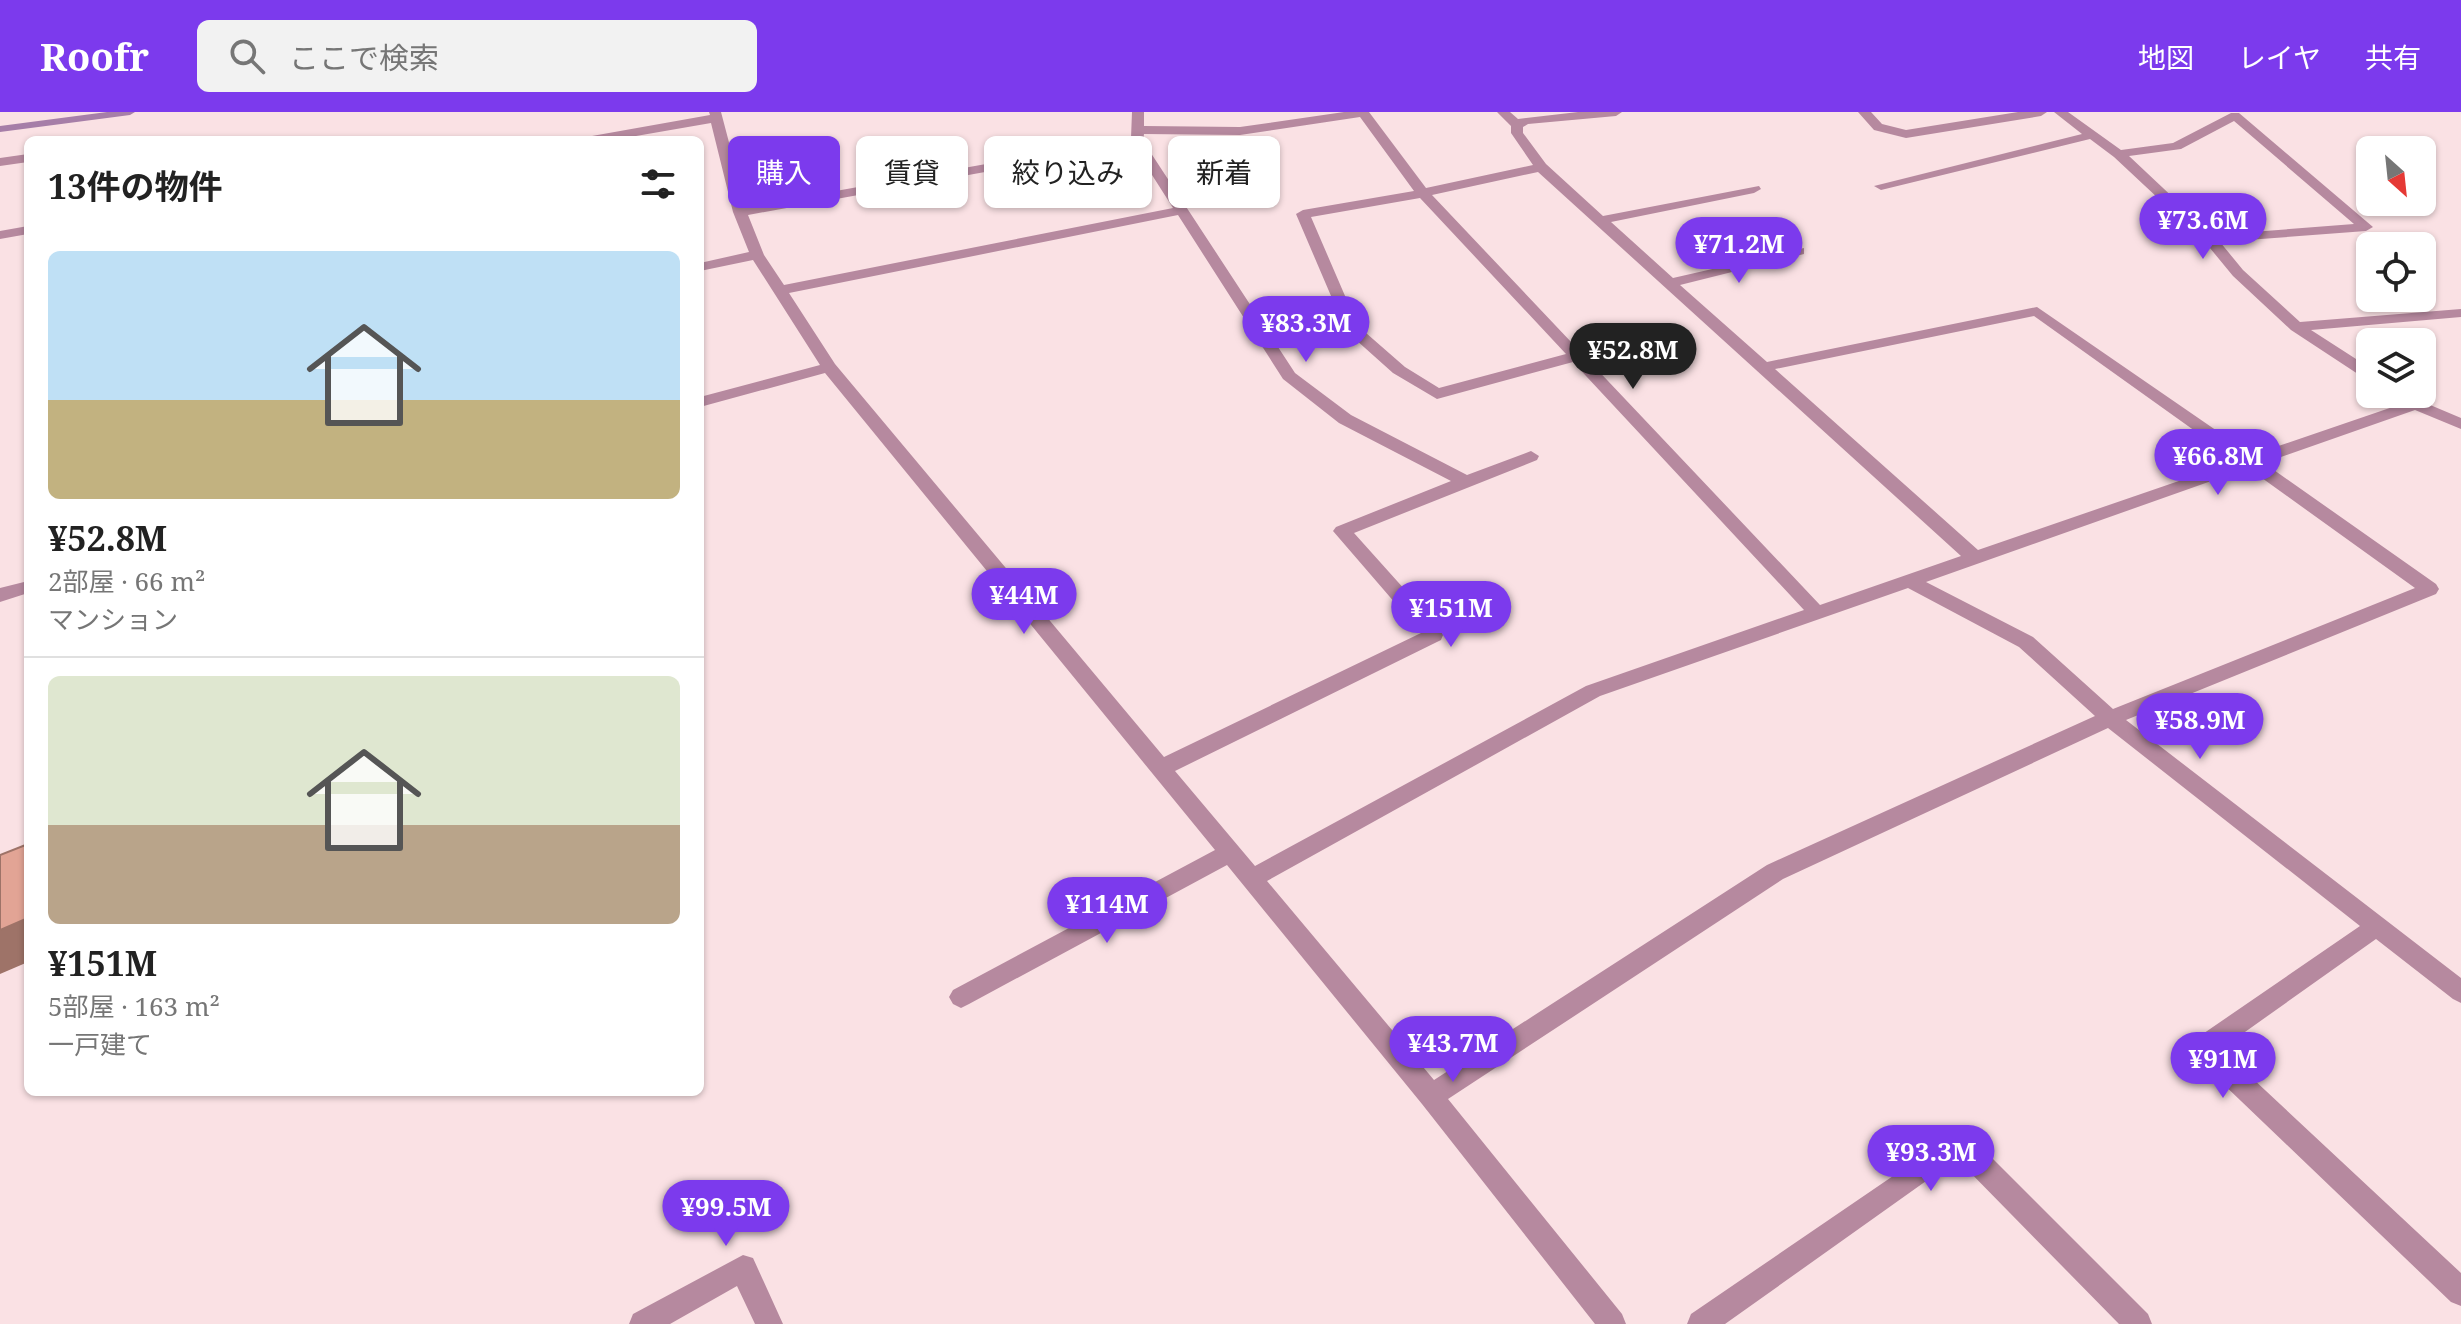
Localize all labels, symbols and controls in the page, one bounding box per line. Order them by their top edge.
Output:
search box [197,20,757,92]
text: Roofr [40,30,149,82]
icon: search [225,34,269,78]
text: ここで検索 [289,37,439,78]
text: 地図 [2138,38,2194,76]
text: レイヤ [2238,38,2321,76]
text: 共有 [2365,38,2421,76]
chip: 購入 [728,136,840,208]
chip: 賃貸 [856,136,968,208]
chip: 絞り込み [984,136,1152,208]
chip: 新着 [1168,136,1280,208]
north arrow [2356,136,2436,216]
map controls [2356,136,2436,408]
icon: filters [636,162,680,206]
text: 13件の物件 [48,163,222,209]
pin: ¥73.6M [2138,193,2268,261]
text: ¥73.6M [2157,201,2249,237]
pin: ¥71.2M [1674,217,1804,285]
text: ¥71.2M [1693,225,1785,261]
button: locate [2356,232,2436,312]
pin: ¥83.3M [1241,296,1371,364]
icon: home [292,303,436,447]
text: ¥83.3M [1260,304,1352,340]
pin: ¥52.8M [1568,323,1698,391]
button: layers [2356,328,2436,408]
text: ¥52.8M [1587,331,1679,367]
pin: ¥66.8M [2153,429,2283,497]
text: ¥66.8M [2172,437,2264,473]
text: ¥52.8M [48,515,167,561]
text: 2部屋 · 66 m² [48,563,205,599]
pin: ¥44M [977,568,1071,636]
text: ¥44M [990,576,1058,612]
pin: ¥151M [1395,581,1507,649]
text: ¥151M [1409,589,1493,625]
text: マンション [48,601,178,637]
pin: ¥58.9M [2135,693,2265,761]
text: ¥58.9M [2154,701,2246,737]
icon: home [292,728,436,872]
pin: ¥114M [1051,877,1163,945]
text: ¥114M [1065,885,1149,921]
text: ¥151M [48,940,157,986]
text: 5部屋 · 163 m² [48,988,220,1024]
pin: ¥43.7M [1388,1016,1518,1084]
text: ¥43.7M [1407,1024,1499,1060]
text: 一戸建て [48,1026,152,1062]
pin: ¥91M [2176,1032,2270,1100]
text: ¥91M [2189,1040,2257,1076]
pin: ¥93.3M [1866,1125,1996,1193]
text: ¥93.3M [1885,1133,1977,1169]
pin: ¥99.5M [661,1180,791,1248]
text: ¥99.5M [680,1188,772,1224]

